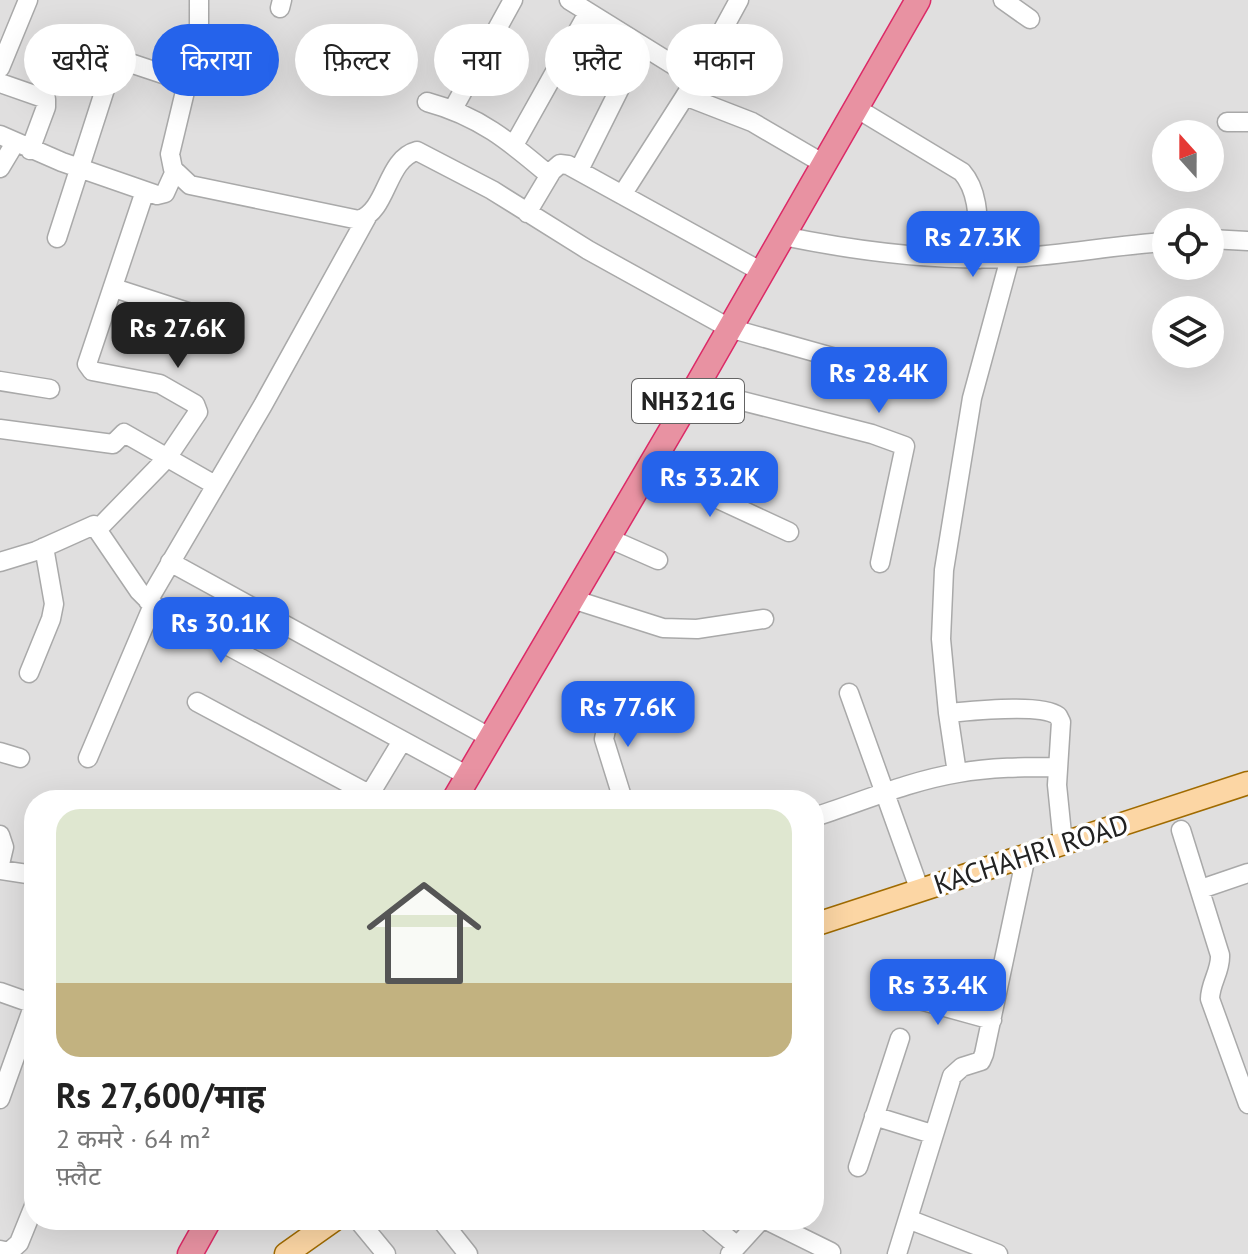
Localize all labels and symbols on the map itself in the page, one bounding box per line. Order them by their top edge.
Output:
north arrow [1152,120,1224,192]
pin: Rs 27.3K [890,211,1056,279]
pin: Rs 27.6K [95,302,261,370]
pin: Rs 28.4K [796,347,962,415]
road number: NH321G [632,379,744,423]
pin: Rs 33.2K [627,451,793,519]
pin: Rs 30.1K [138,597,304,665]
pin: Rs 77.6K [545,681,711,749]
street label: KACHAHRI ROAD [929,805,1133,902]
pin: Rs 33.4K [855,959,1021,1027]

